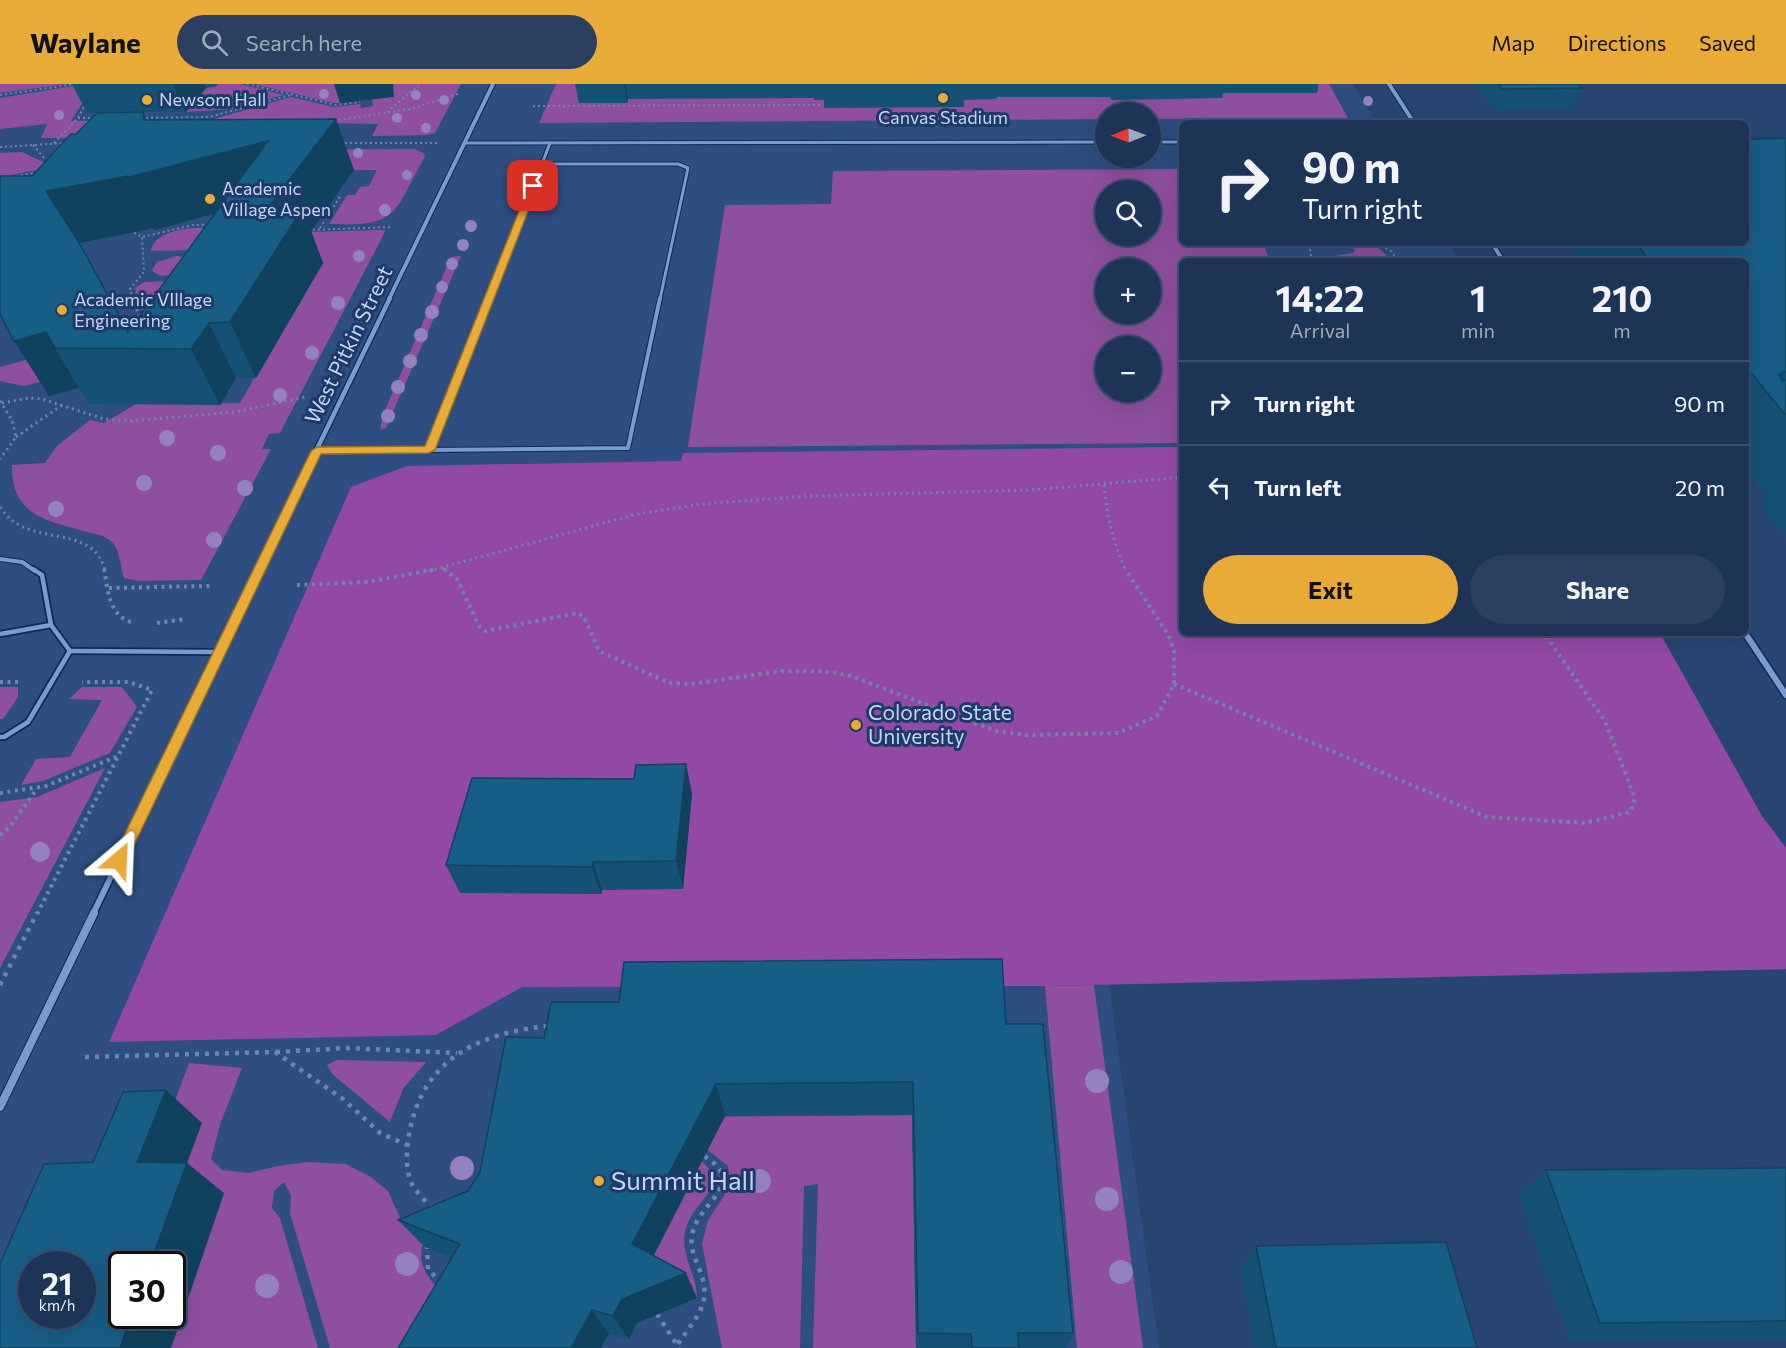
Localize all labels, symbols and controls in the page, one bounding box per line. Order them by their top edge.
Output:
search box [177,15,597,69]
text: Waylane [30,25,141,59]
icon: search [198,26,231,59]
text: Search here [246,29,362,56]
text: Map [1492,30,1535,55]
text: Directions [1568,30,1666,55]
text: Saved [1699,30,1756,55]
place label: Newsom Hall [159,88,266,110]
marker: Canvas Stadium [936,91,950,105]
marker: Newsom Hall [140,93,154,107]
north arrow [1095,102,1161,168]
map controls [1095,102,1161,402]
place label: Canvas Stadium [878,106,1008,128]
text: 90 m [1302,140,1401,192]
icon: right [1203,144,1281,222]
pin [507,160,558,211]
icon: arrive [516,169,549,202]
place label: Academic Village Aspen [222,177,331,220]
button: search [1095,180,1161,246]
marker: Academic Village Aspen [203,192,217,206]
text: Turn right [1302,192,1422,225]
button: + [1095,258,1161,324]
street label: West Pitkin Street [299,261,397,427]
text: 14:22 [1276,275,1364,319]
text: 1 [1470,275,1486,319]
text: 210 [1592,275,1652,319]
place label: Academic VIllage Engineering [74,288,212,331]
marker: Academic VIllage Engineering [55,303,69,317]
text: Arrival [1290,318,1350,342]
text: min [1461,318,1495,342]
text: m [1613,318,1631,342]
button: − [1095,336,1161,402]
icon: right [1203,387,1236,420]
text: Turn right [1254,390,1355,417]
text: 90 m [1674,390,1725,417]
icon: left [1203,471,1236,504]
text: Turn left [1254,474,1341,501]
text: 20 m [1675,474,1725,501]
button: Exit [1203,555,1458,624]
button: Share [1470,555,1725,624]
place label: Colorado State University [868,699,1012,748]
marker: Colorado State University [849,718,863,732]
position arrow [87,828,151,892]
place label: Summit Hall [611,1164,755,1195]
marker: Summit Hall [592,1174,606,1188]
speed limit sign: 30 [108,1251,186,1329]
text: 21 [42,1264,72,1301]
text: km/h [39,1296,75,1314]

